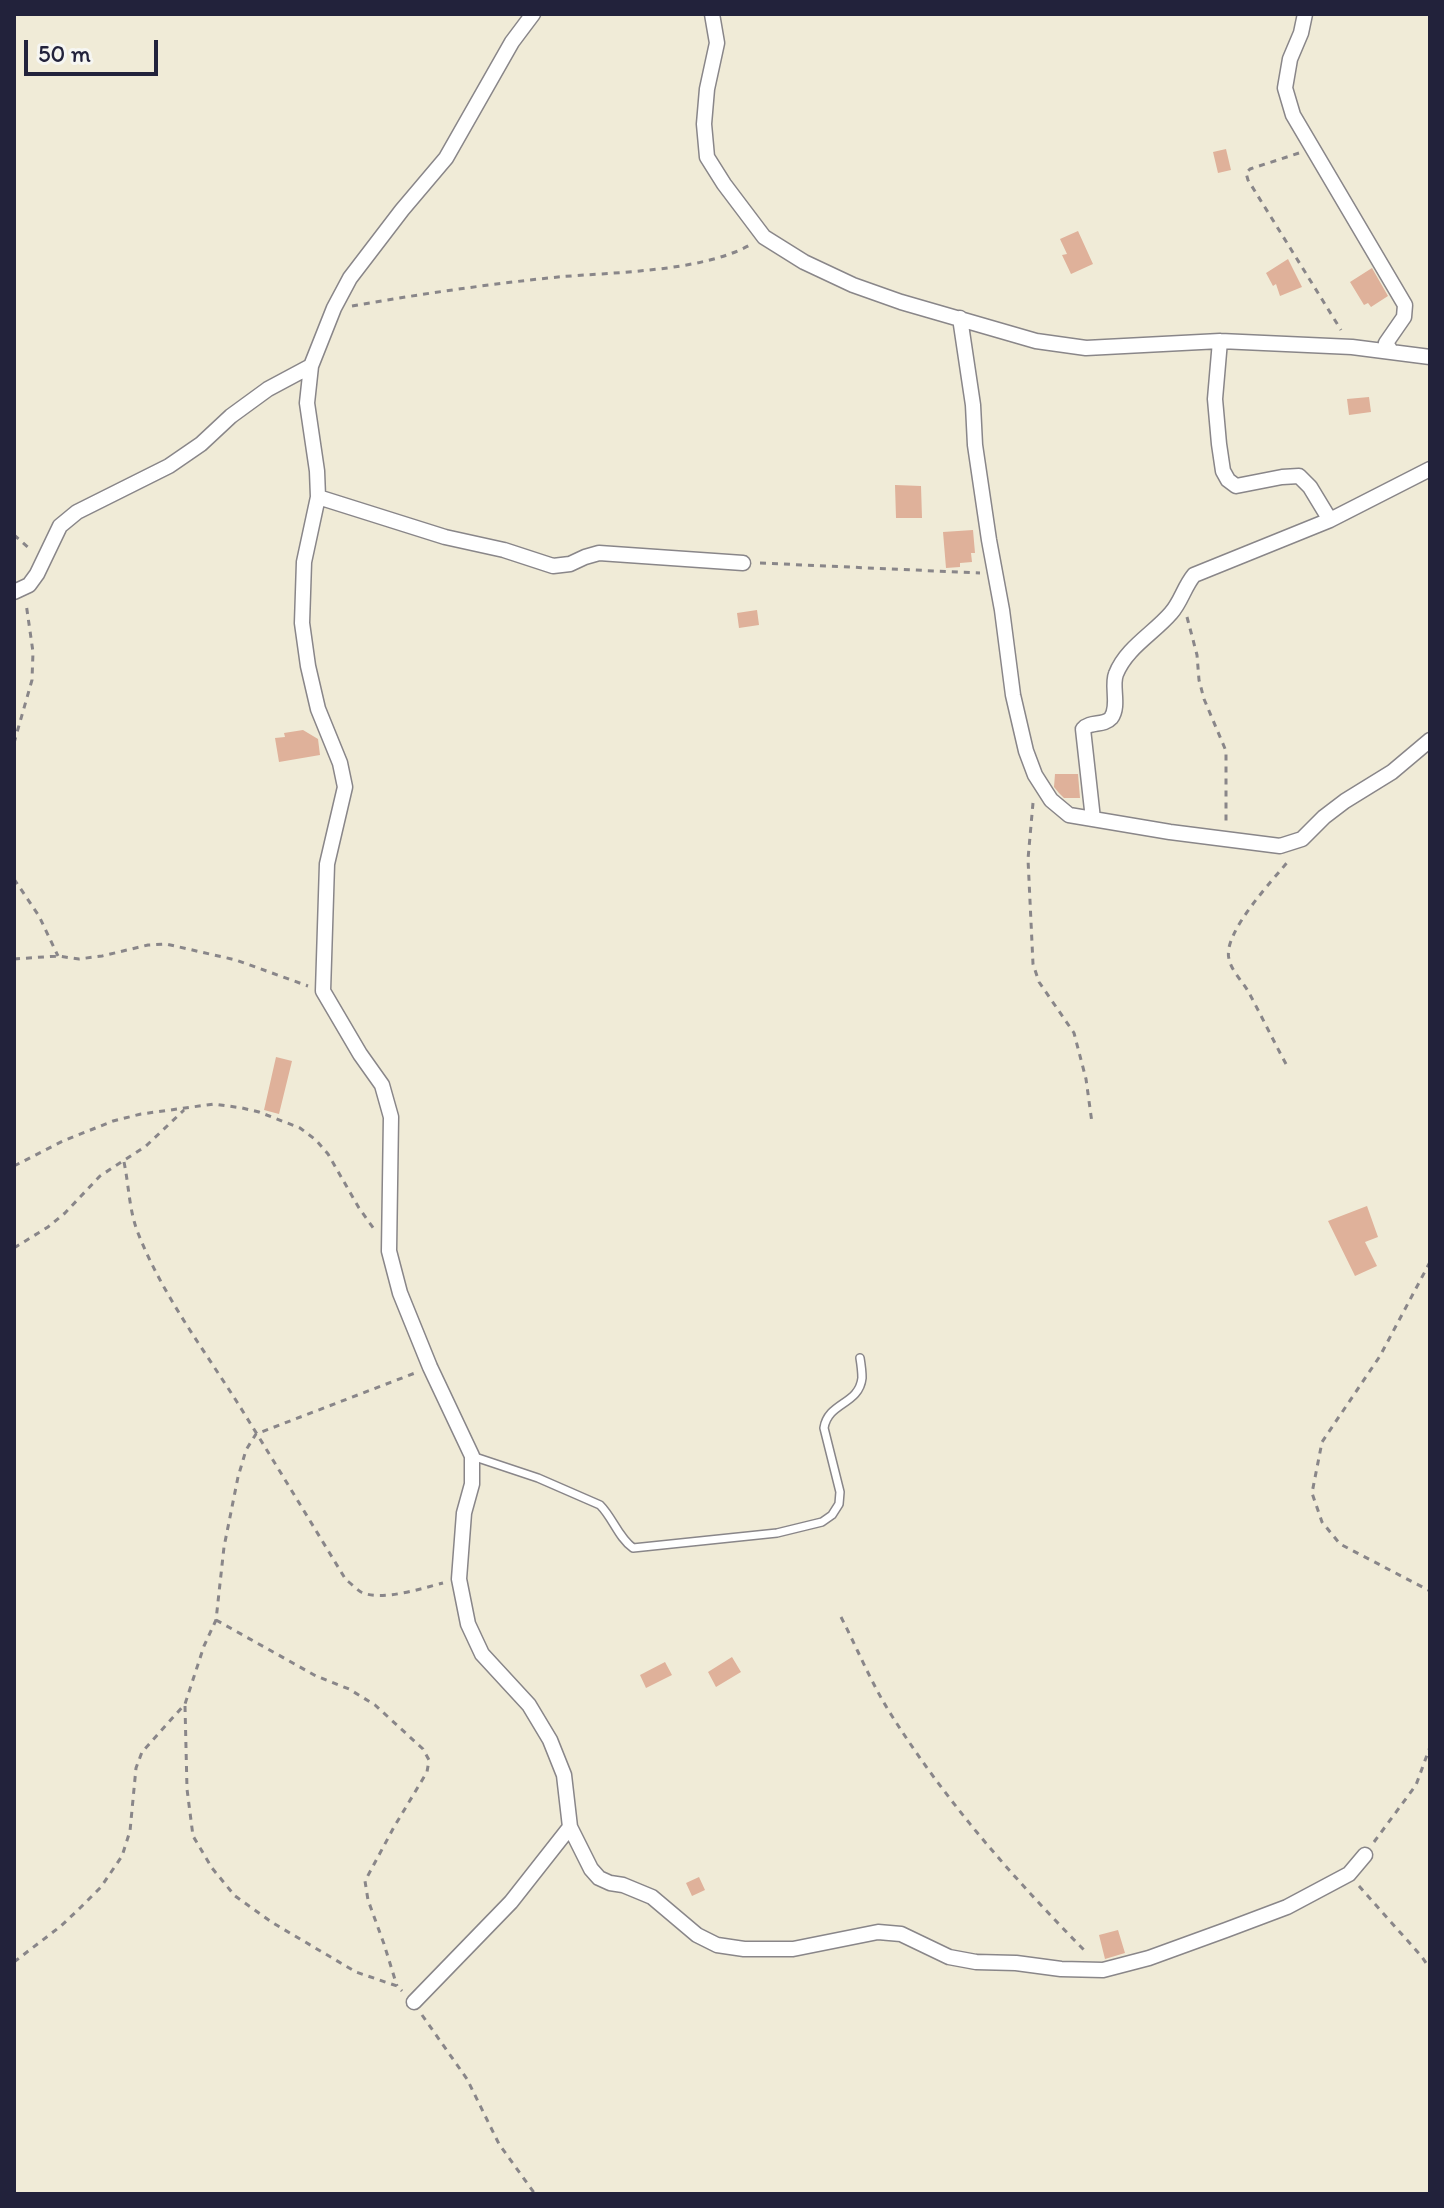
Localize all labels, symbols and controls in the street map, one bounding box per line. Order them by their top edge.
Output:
scale bar [28,24,162,74]
text: 50 m [38,39,91,68]

